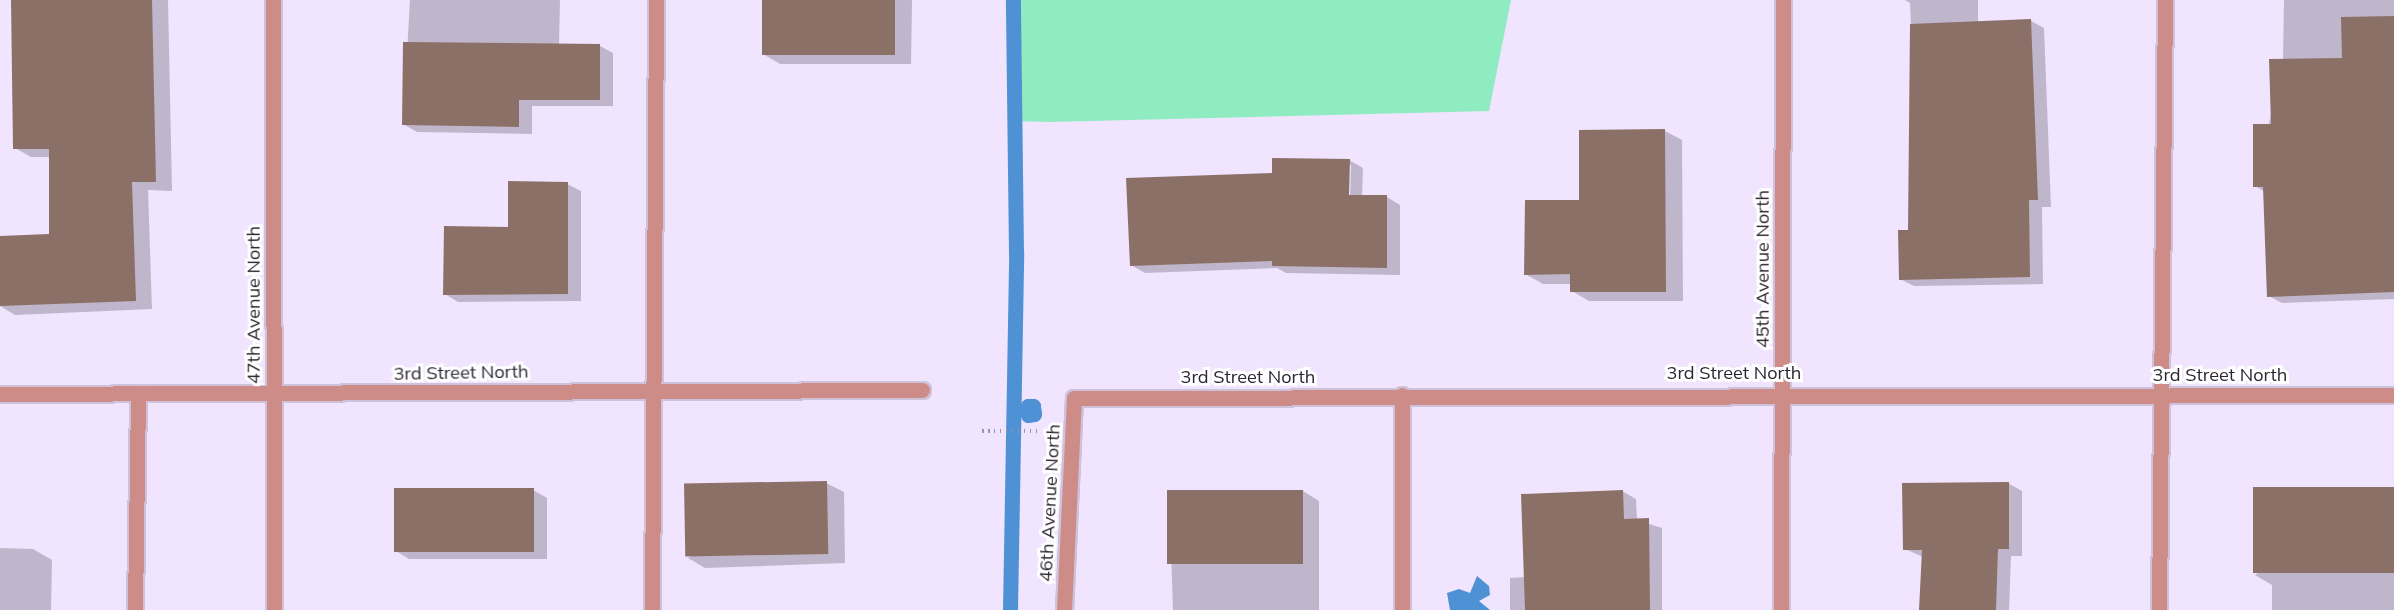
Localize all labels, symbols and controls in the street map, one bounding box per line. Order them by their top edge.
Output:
street label: 45th Avenue North [1752,190,1774,348]
street label: 47th Avenue North [243,226,265,384]
street label: 3rd Street North [393,361,529,385]
street label: 3rd Street North [1667,362,1801,384]
street label: 3rd Street North [2153,364,2287,386]
street label: 3rd Street North [1181,366,1315,388]
street label: 46th Avenue North [1035,423,1065,583]

